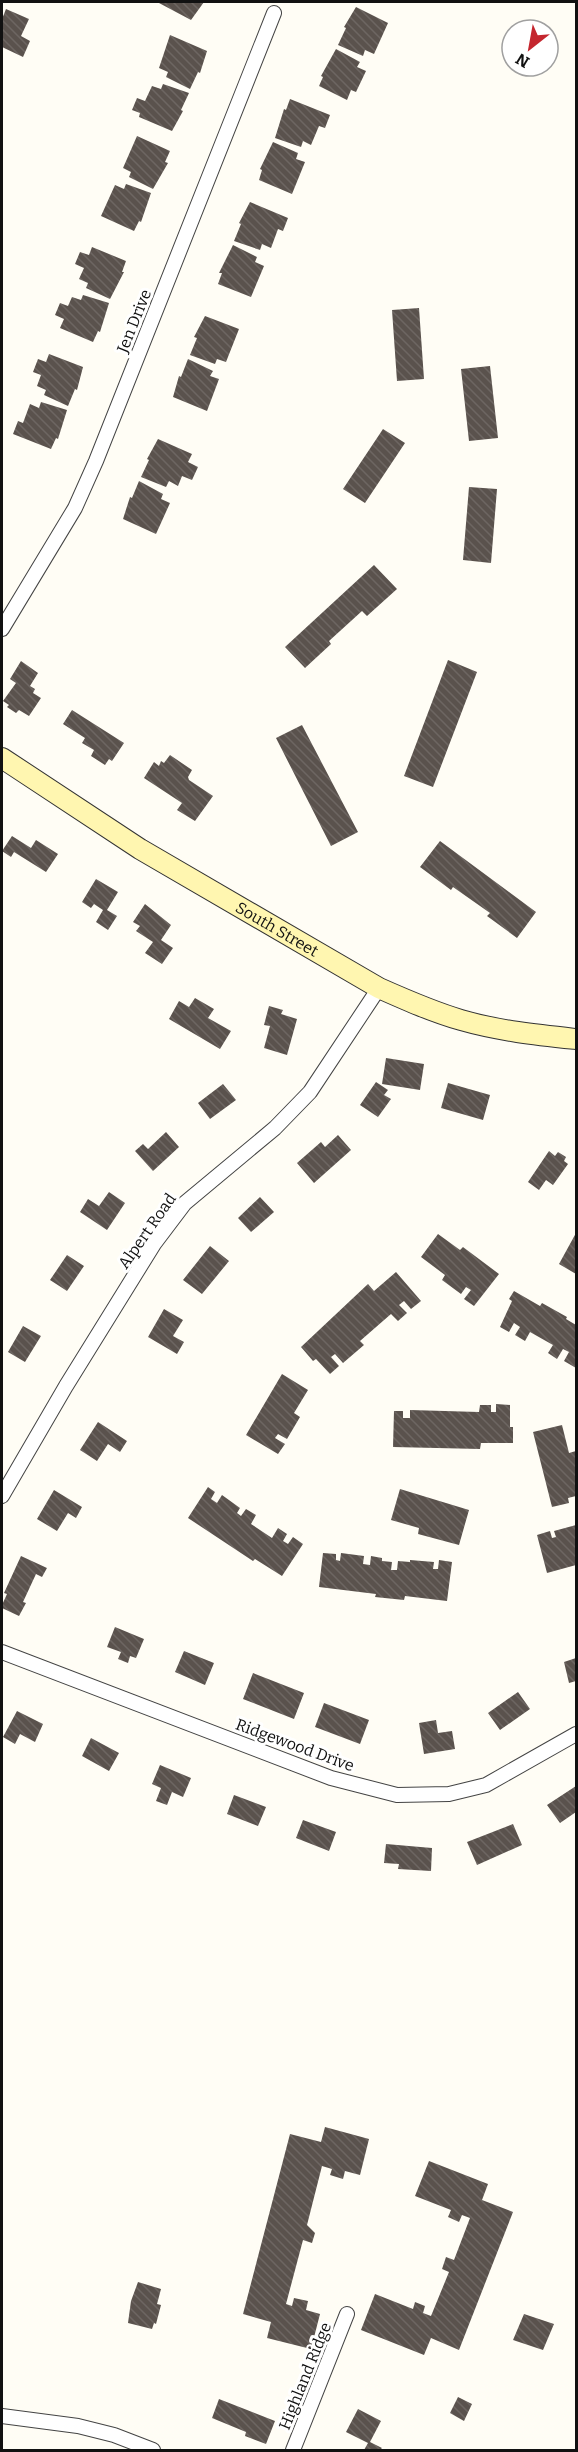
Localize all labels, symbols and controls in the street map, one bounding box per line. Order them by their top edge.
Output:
north arrow [500,18,560,78]
text: N [512,49,533,72]
street label: Jen Drive [112,287,155,356]
street label: South Street [232,897,322,960]
street label: Alpert Road [114,1189,180,1272]
street label: Ridgewood Drive [233,1715,357,1775]
street label: Highland Ridge [275,2319,335,2433]

